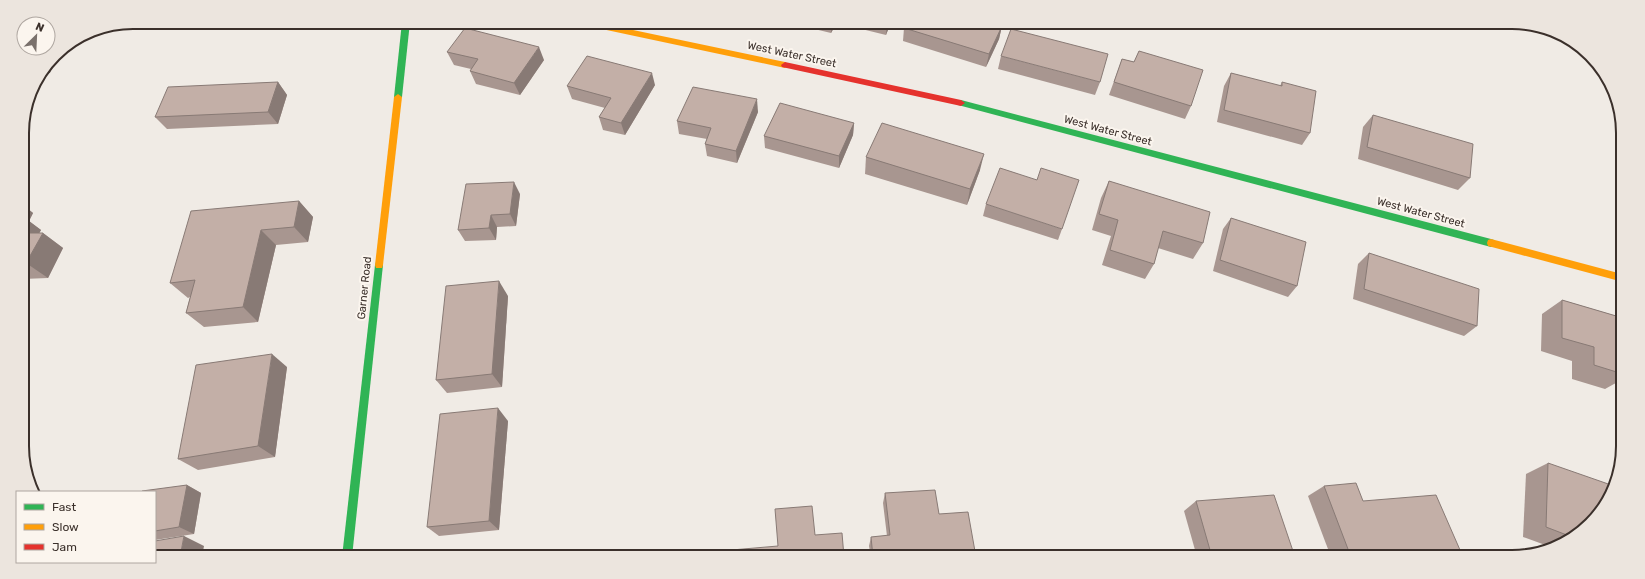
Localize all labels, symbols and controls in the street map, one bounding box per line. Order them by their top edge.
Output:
north arrow [16,16,56,56]
text: N [34,20,46,35]
street label: West Water Street [746,39,838,70]
street label: West Water Street [1062,112,1154,149]
street label: West Water Street [1375,194,1467,231]
street label: Garner Road [355,256,374,320]
legend [16,491,156,563]
text: Fast [52,500,76,514]
text: Slow [52,520,79,534]
text: Jam [52,540,77,554]

